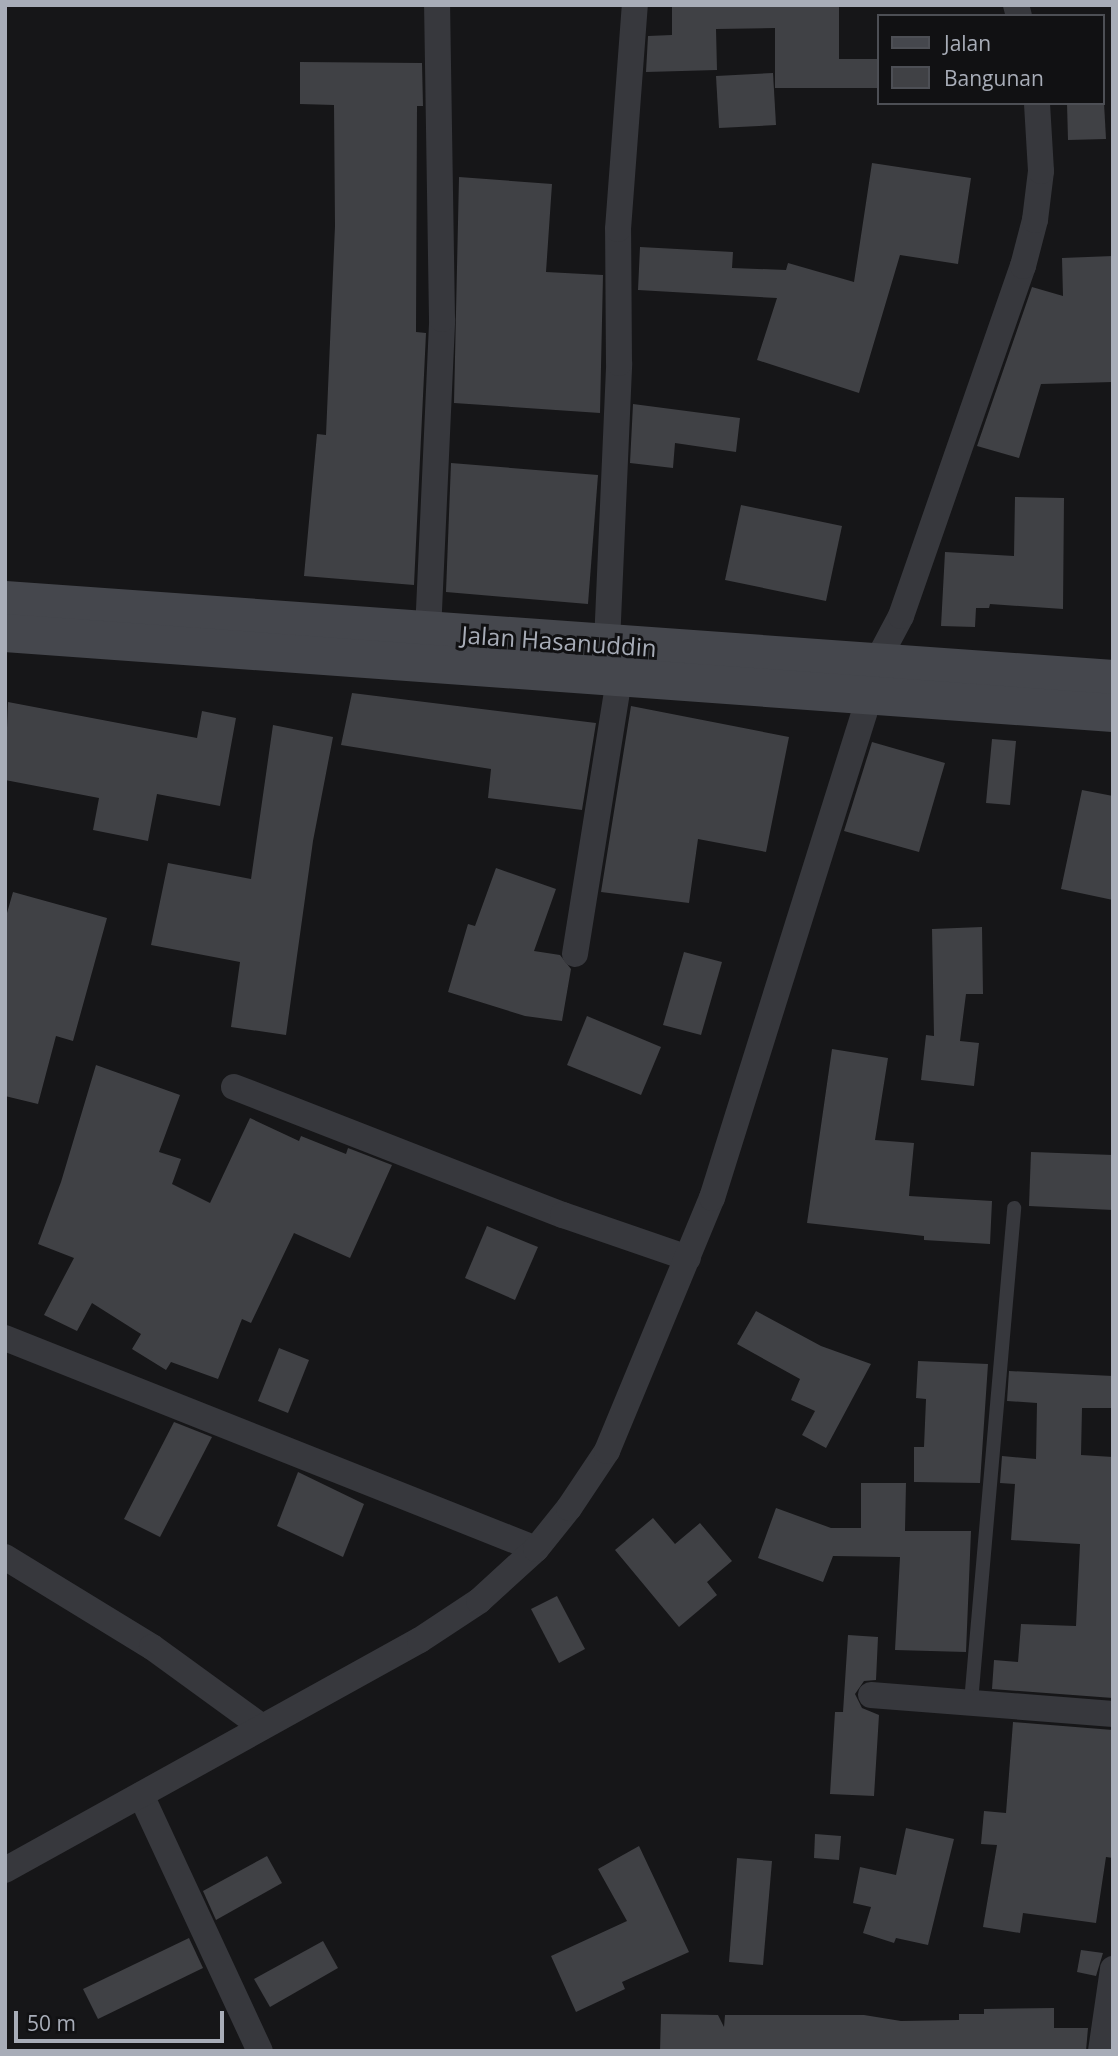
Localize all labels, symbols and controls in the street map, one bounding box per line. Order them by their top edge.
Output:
legend [876,14,1104,105]
text: Jalan [944,29,991,57]
text: Bangunan [944,64,1044,92]
street label: Jalan Hasanuddin [460,620,658,662]
scale bar [18,1996,228,2040]
text: 50 m [27,2009,76,2037]

